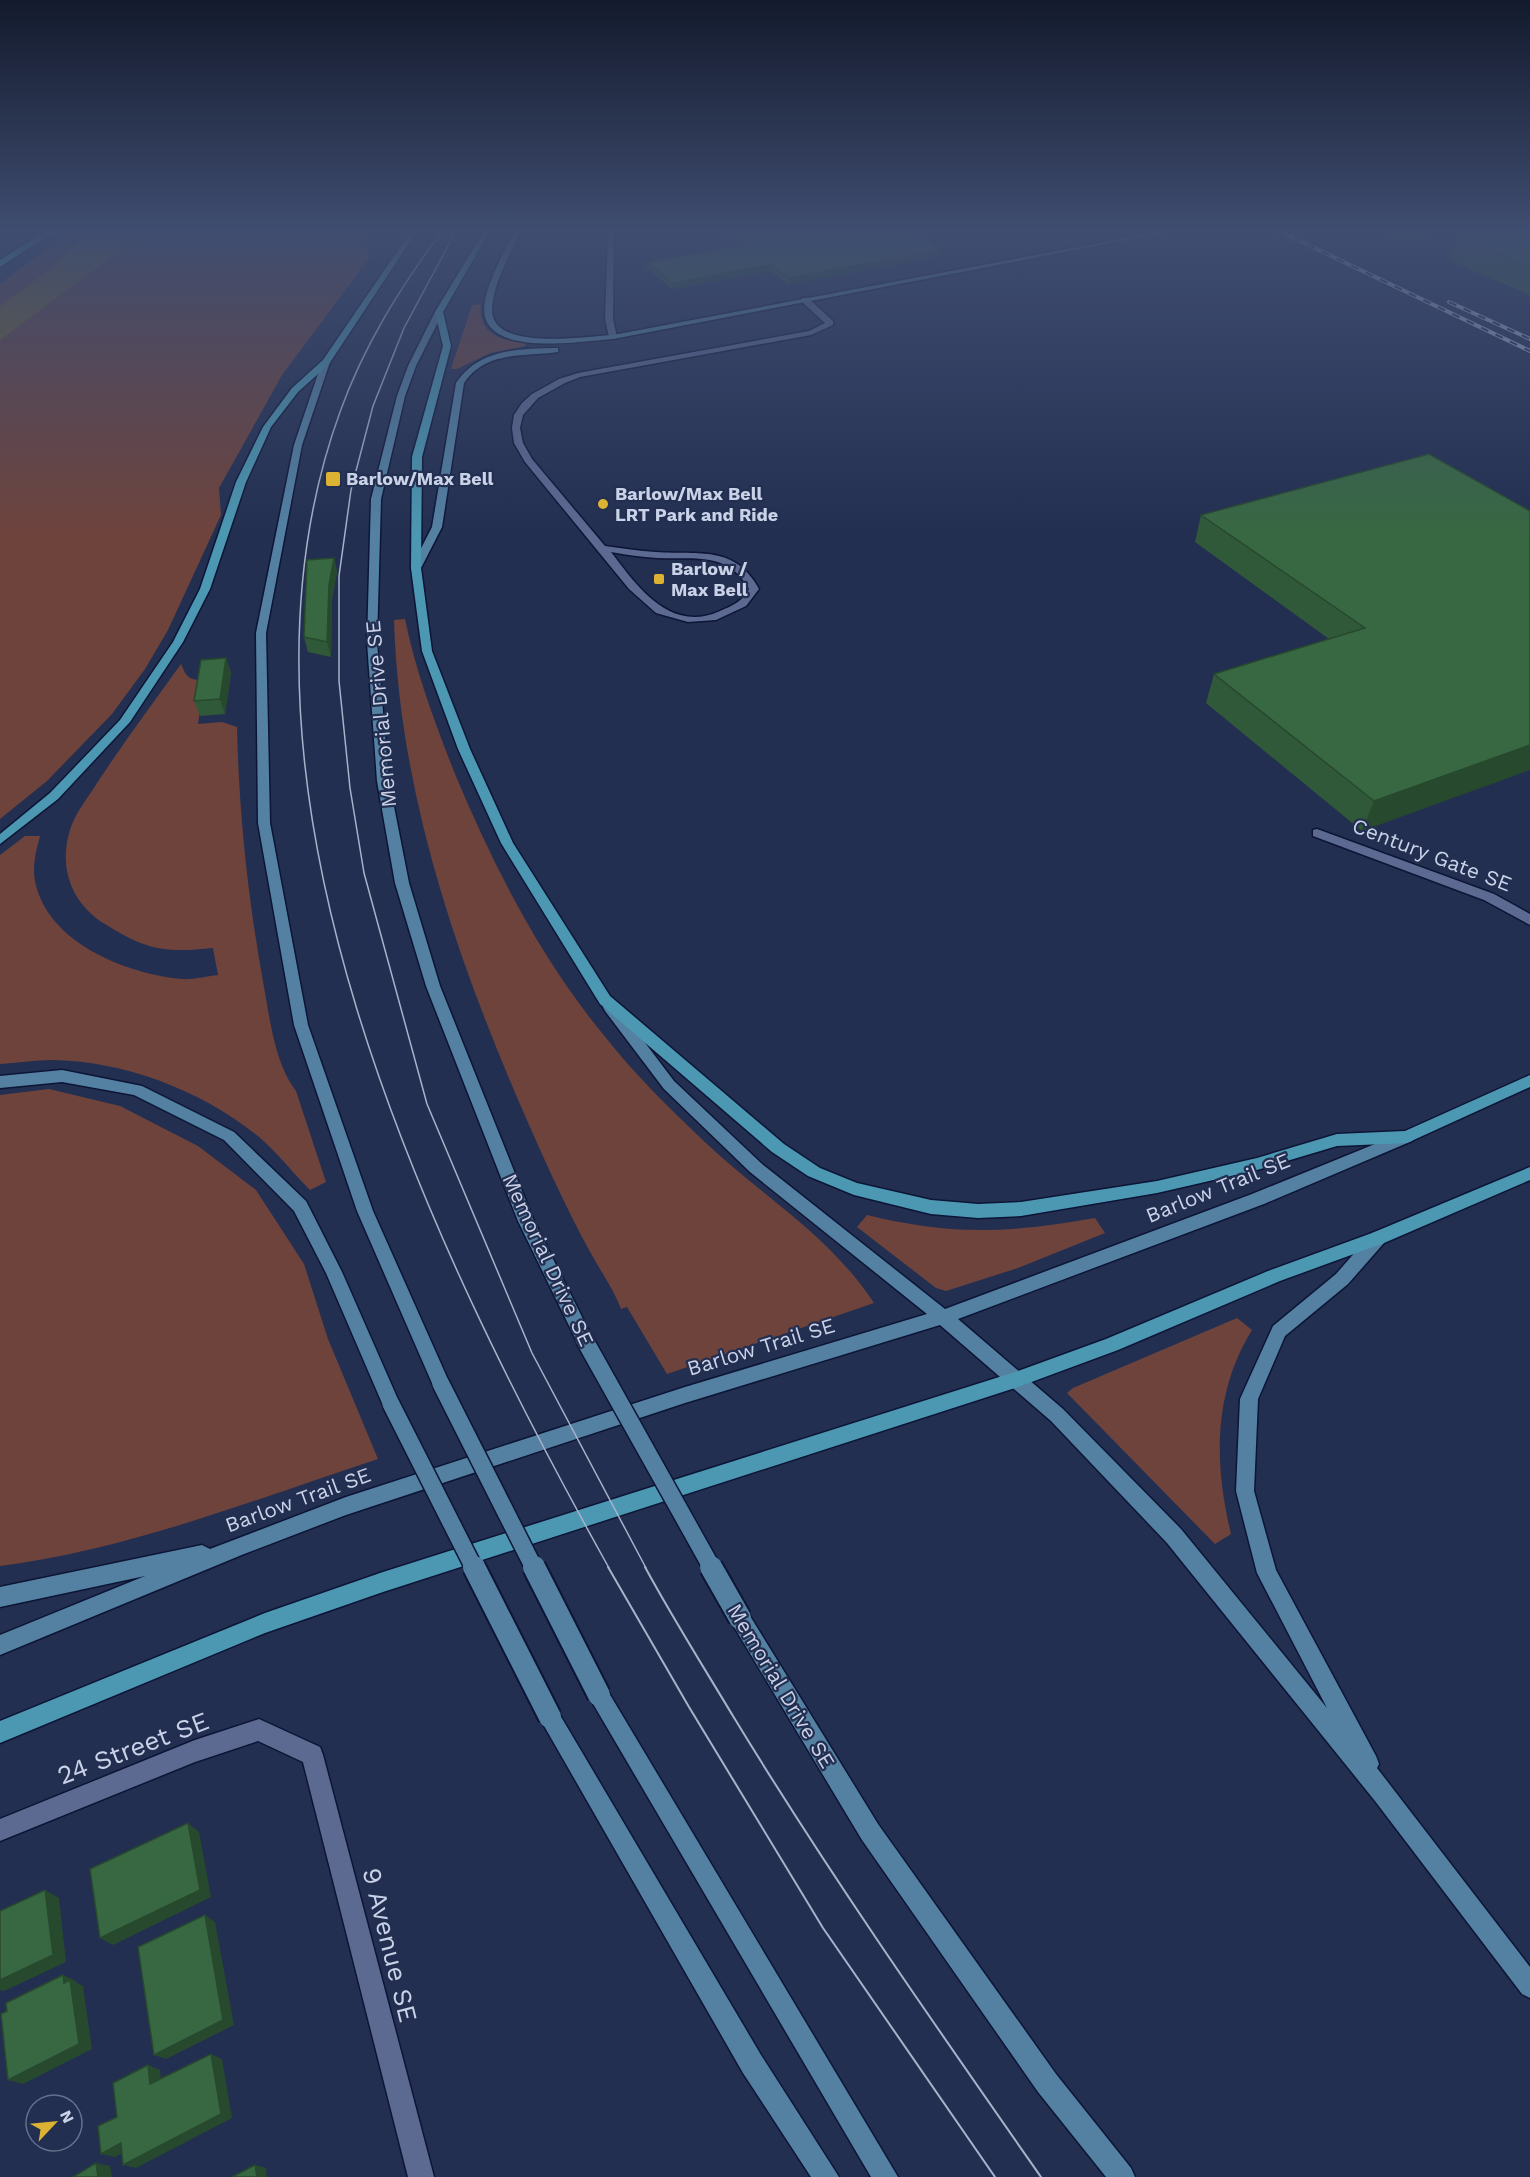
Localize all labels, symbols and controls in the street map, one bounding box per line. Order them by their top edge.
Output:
place label: Barlow/Max Bell [346,468,494,489]
marker: Barlow/Max Bell [324,470,342,488]
place label: Barlow/Max Bell LRT Park and Ride [615,483,778,525]
marker: Barlow/Max Bell LRT Park and Ride [596,497,610,511]
place label: Barlow / Max Bell [671,558,748,600]
marker: Barlow / Max Bell [652,572,666,586]
street label: Memorial Drive SE [360,619,401,809]
street label: Century Gate SE [1349,813,1515,896]
street label: Barlow Trail SE [1142,1147,1294,1228]
street label: Memorial Drive SE [497,1169,599,1350]
street label: Barlow Trail SE [684,1312,838,1381]
street label: Barlow Trail SE [222,1462,374,1537]
street label: Memorial Drive SE [722,1599,840,1773]
street label: 24 Street SE [53,1705,213,1791]
street label: 9 Avenue SE [356,1865,424,2025]
north arrow [24,2093,84,2153]
text: N [56,2107,78,2126]

